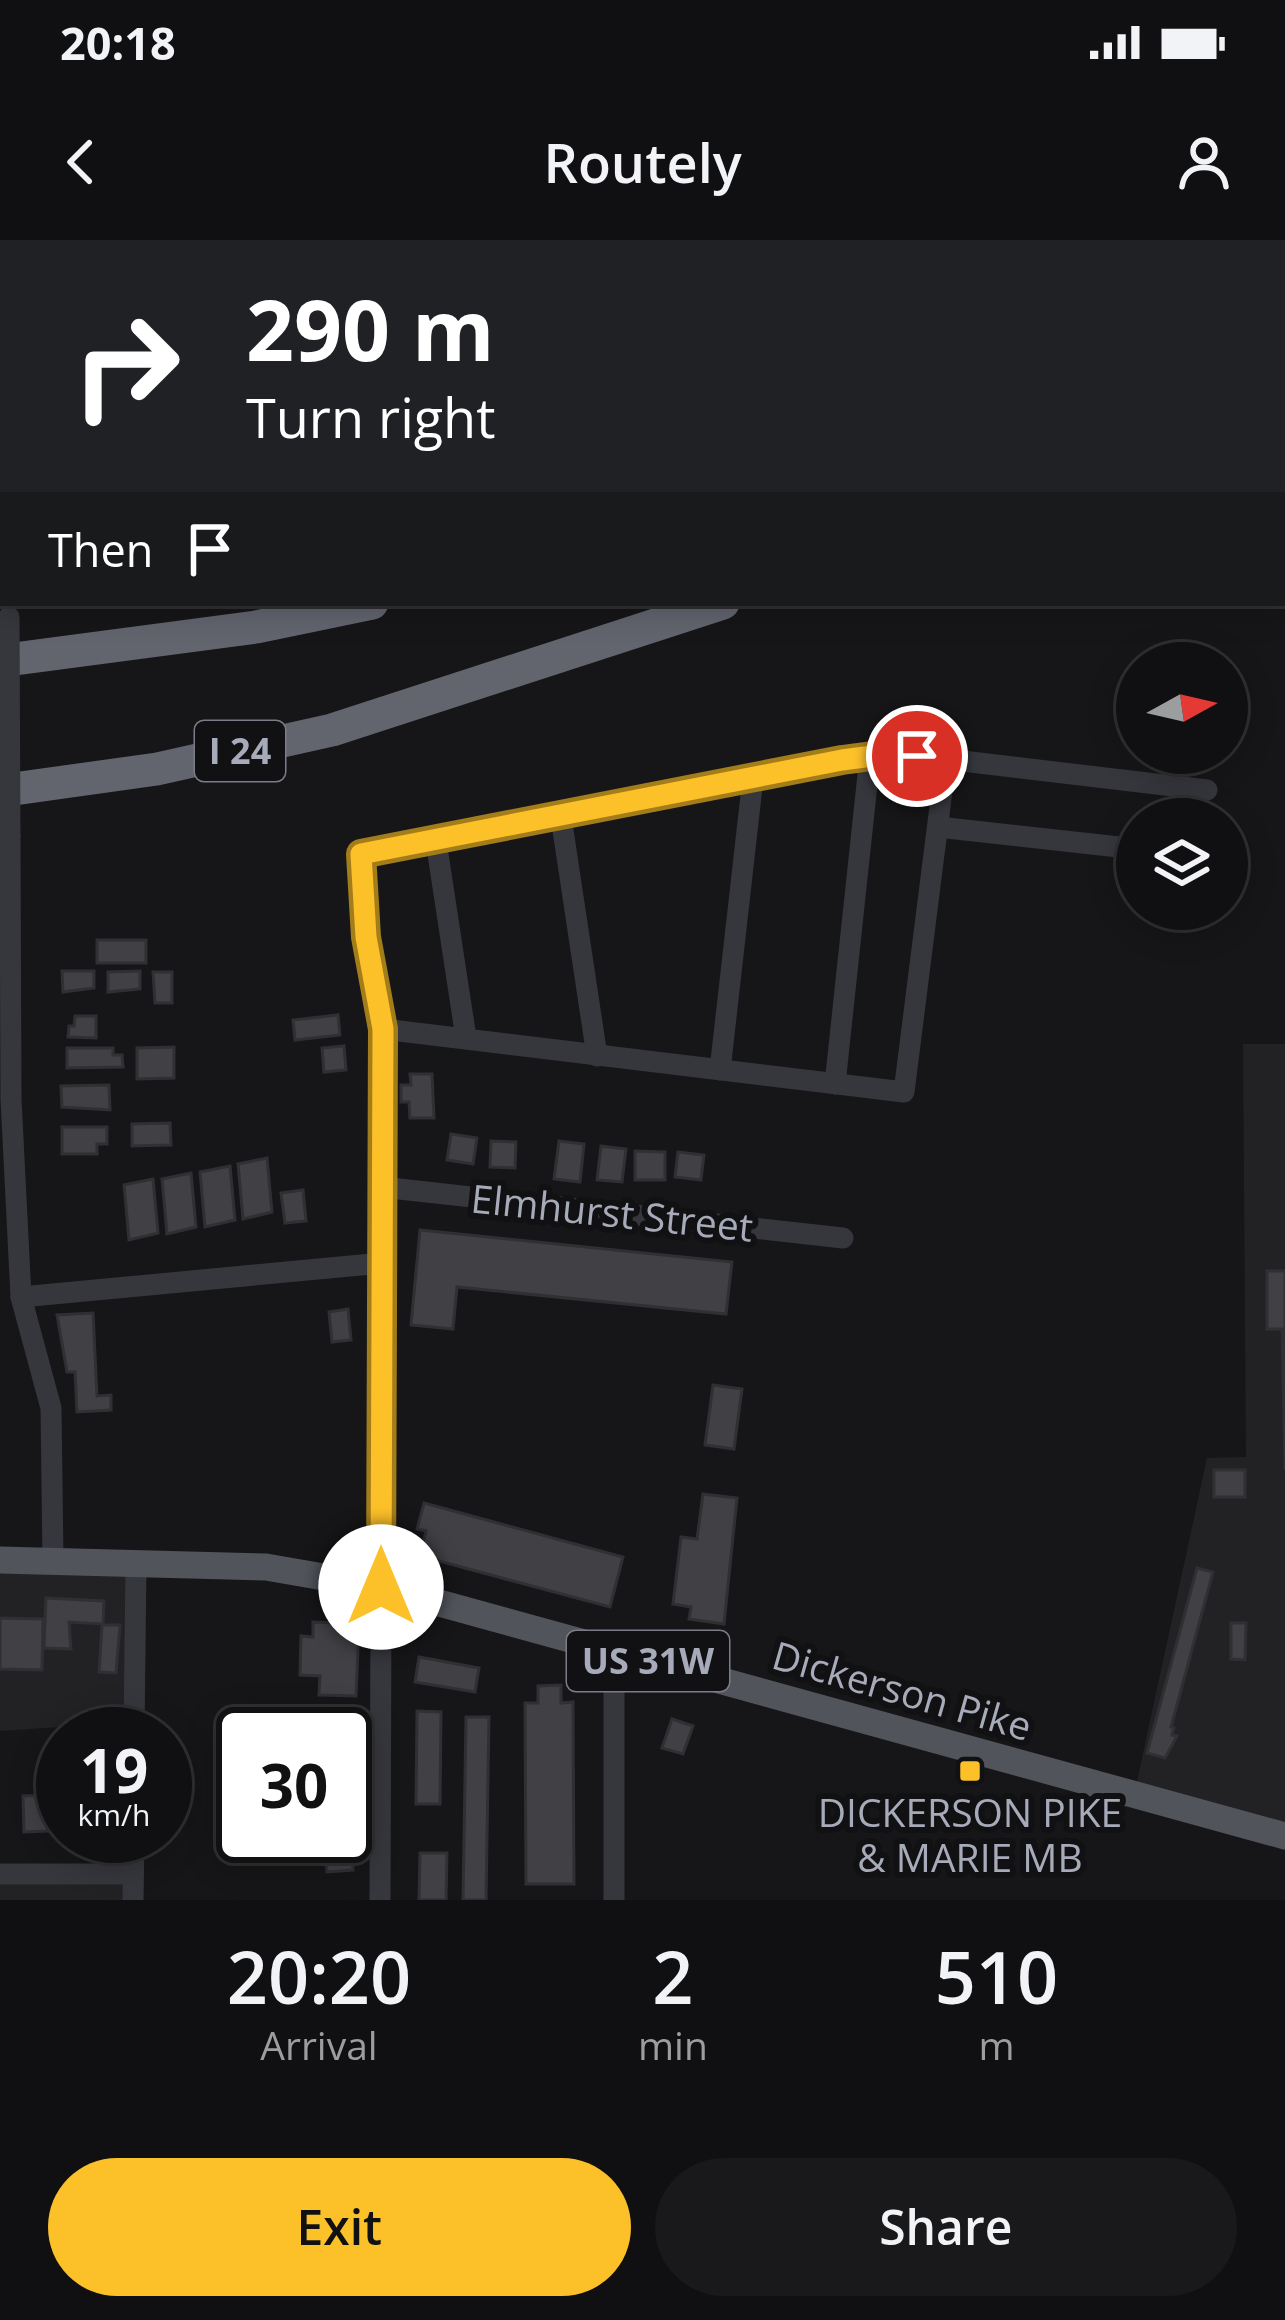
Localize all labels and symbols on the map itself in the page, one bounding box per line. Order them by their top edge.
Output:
north arrow [1116,642,1248,774]
pin [866,705,968,807]
road number: I 24 [195,721,285,781]
street label: Elmhurst Street [469,1170,756,1253]
position arrow [318,1524,444,1650]
street label: Dickerson Pike [767,1627,1038,1752]
road number: US 31W [567,1631,729,1691]
speed limit sign: 30 [216,1707,372,1863]
marker: DICKERSON PIKE & MARIE MB [957,1758,983,1784]
place label: DICKERSON PIKE & MARIE MB [818,1785,1122,1883]

